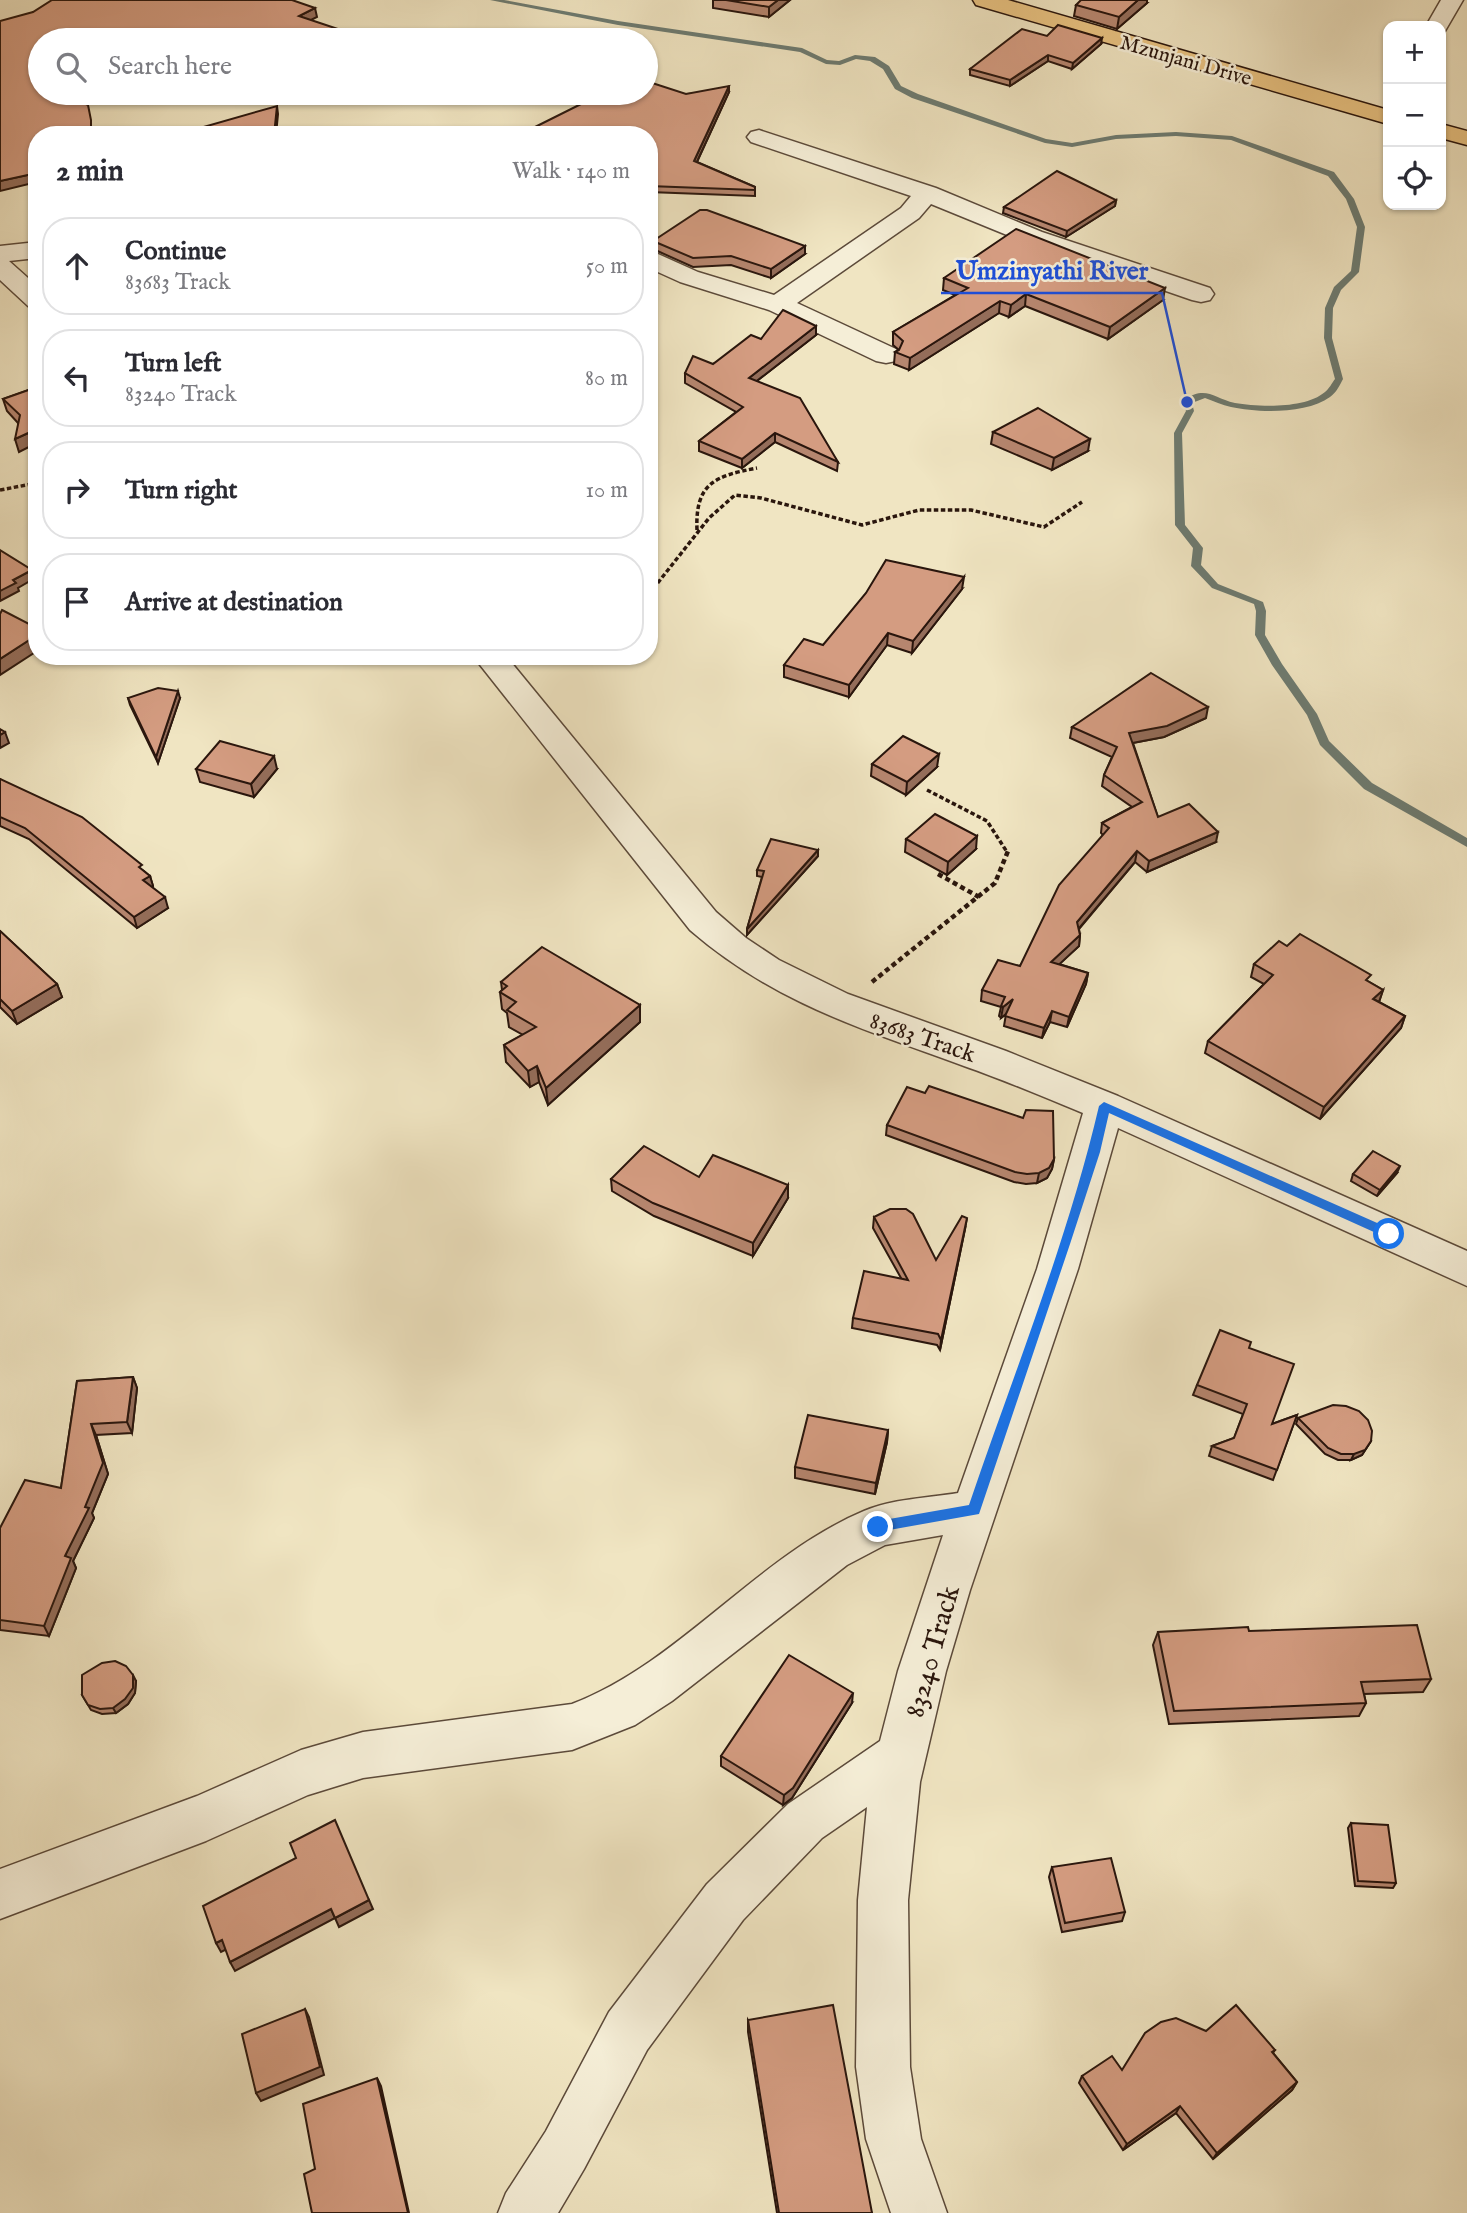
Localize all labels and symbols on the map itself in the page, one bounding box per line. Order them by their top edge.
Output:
street label: Mzunjani Drive [1117,30,1255,93]
callout: Umzinyathi River [941,246,1162,293]
text: Umzinyathi River [955,255,1149,288]
street label: 83683 Track [865,1006,980,1071]
route start [1373,1218,1404,1249]
route end [862,1511,893,1542]
street label: 83240 Track [898,1581,969,1722]

